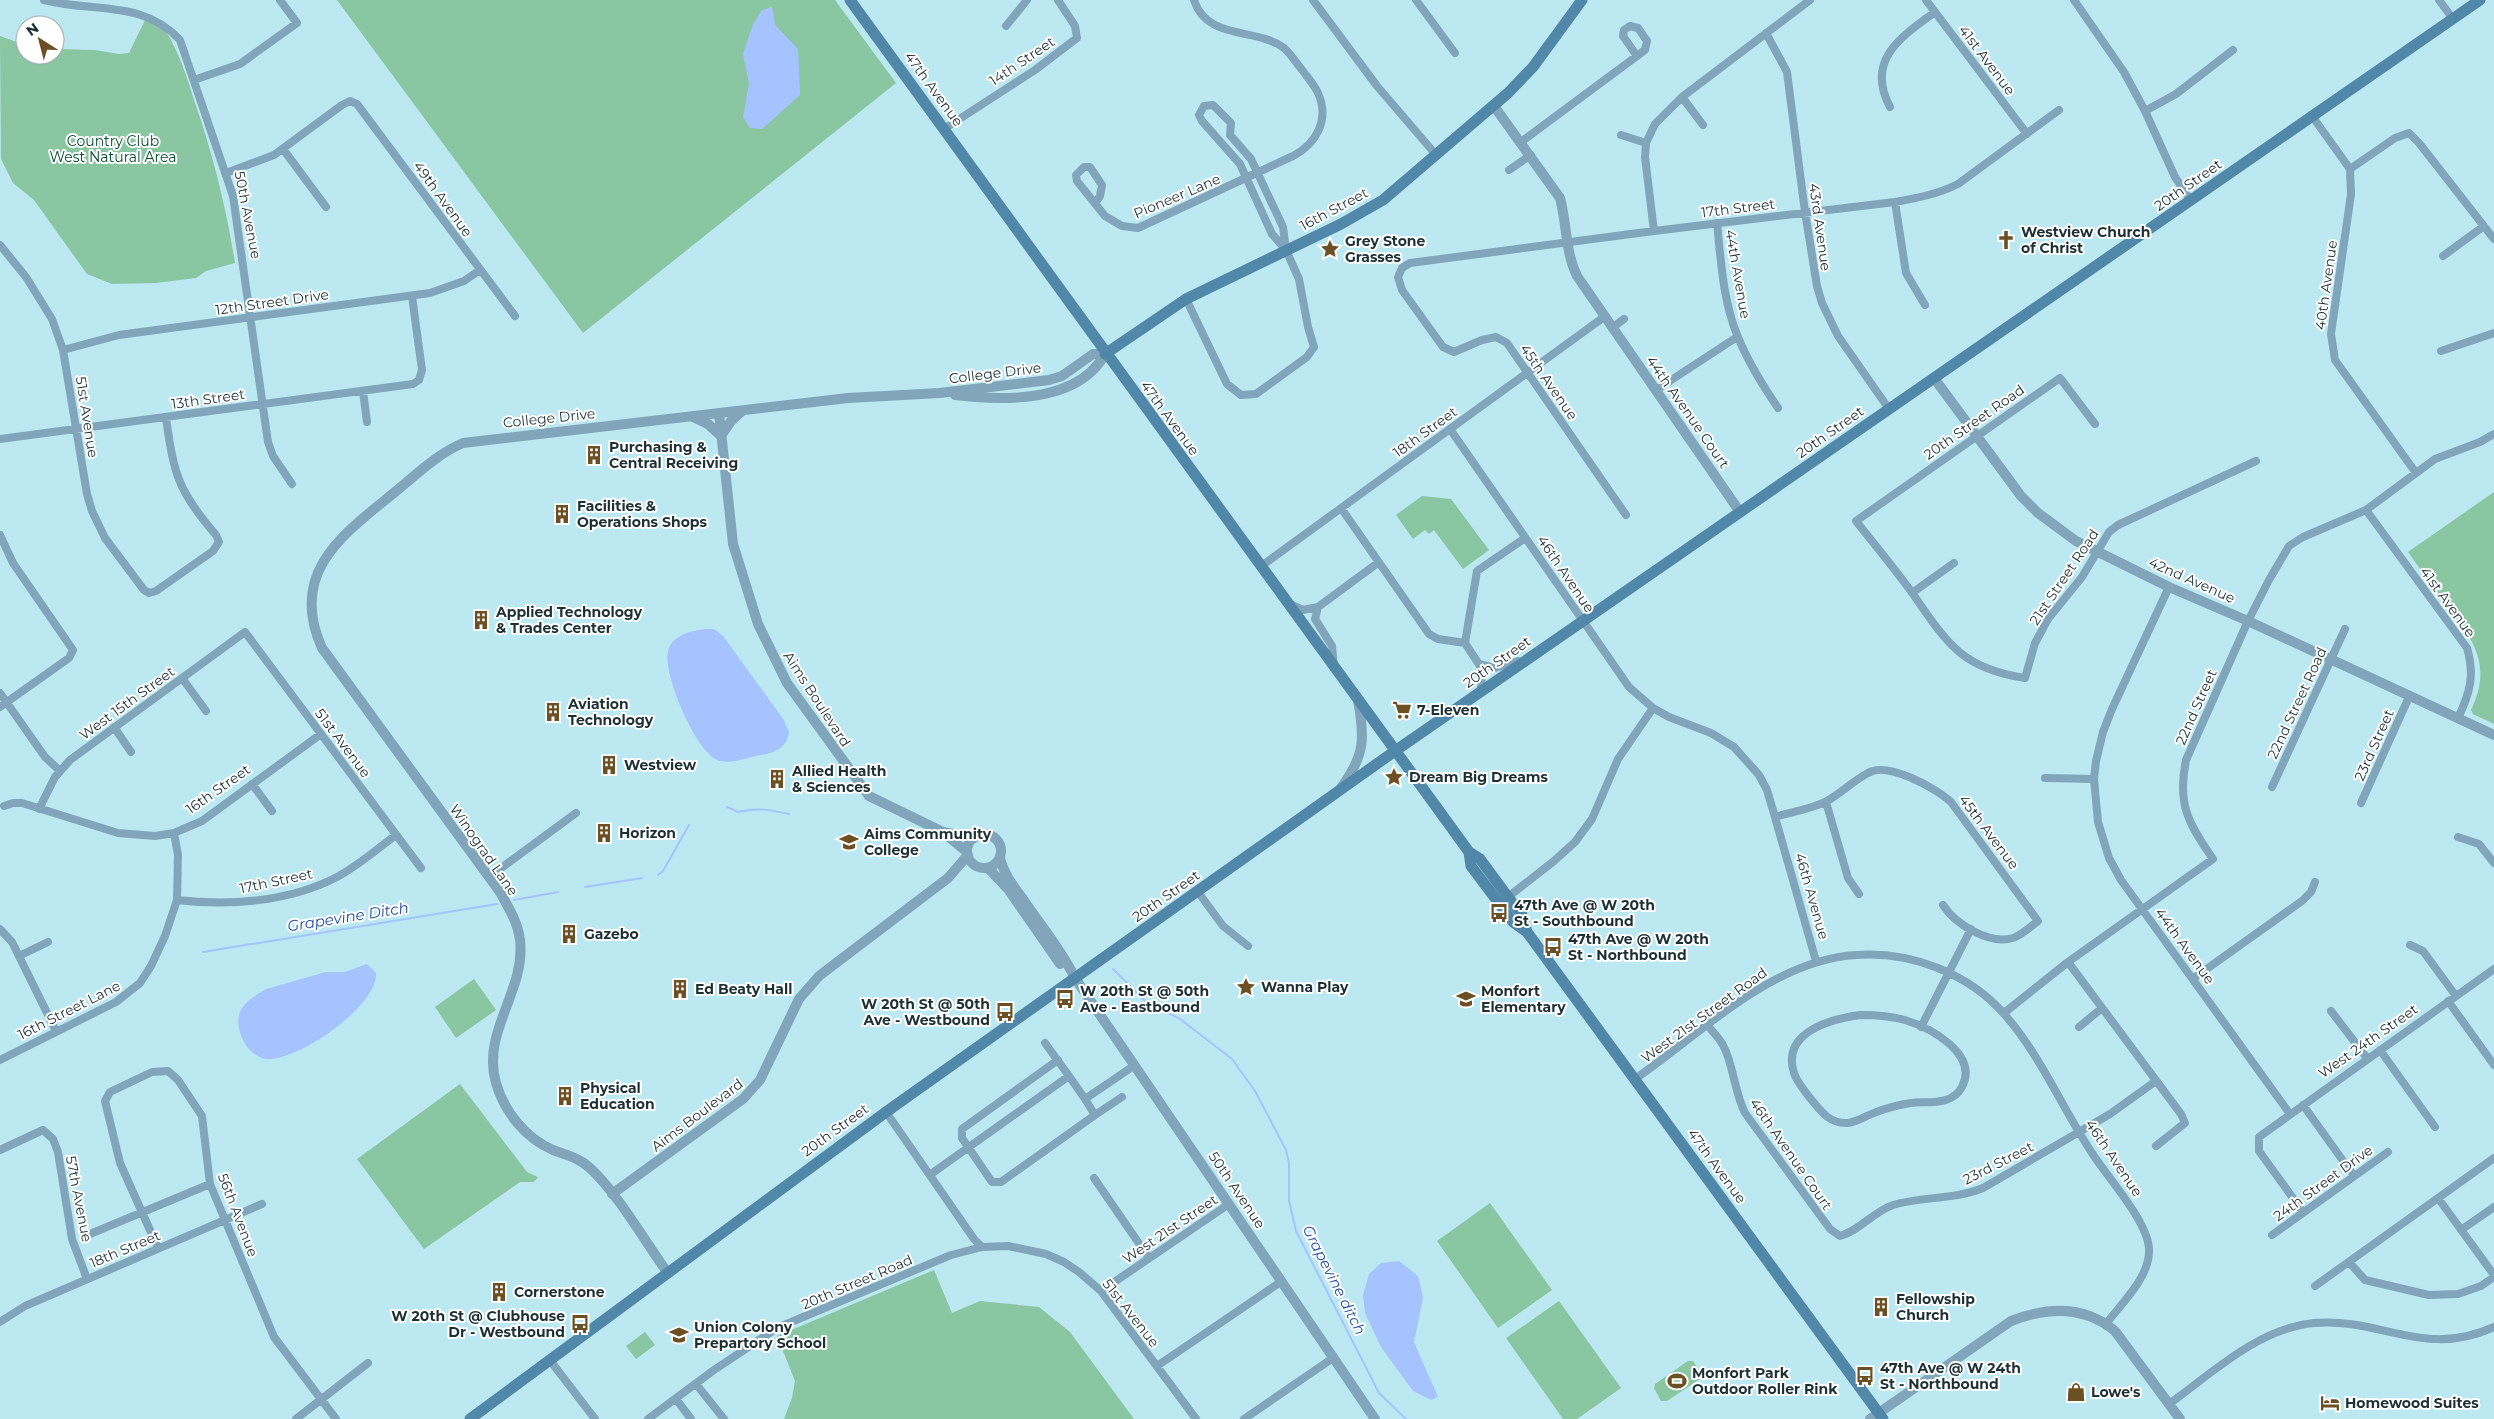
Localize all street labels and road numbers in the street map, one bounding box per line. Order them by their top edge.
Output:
street label: 41st Avenue [1955,21,2019,99]
street label: 14th Street [986,32,1059,90]
street label: 47th Avenue [901,48,967,130]
street label: 20th Street [2151,155,2226,215]
street label: 49th Avenue [409,158,477,240]
street label: 50th Avenue [231,170,265,260]
street label: Pioneer Lane [1131,170,1223,222]
street label: 43rd Avenue [1805,182,1835,272]
street label: 16th Street [1297,183,1371,234]
street label: 17th Street [1700,195,1776,221]
street label: 44th Avenue [1721,228,1755,320]
street label: 40th Avenue [2311,239,2341,331]
street label: 12th Street Drive [214,285,330,319]
street label: 45th Avenue [1516,340,1582,424]
street label: 44th Avenue Court [1642,352,1734,472]
street label: College Drive [948,358,1042,388]
street label: 51st Avenue [72,375,102,459]
street label: 47th Avenue [1137,377,1203,459]
street label: 20th Street Road [1920,381,2028,463]
street label: 13th Street [170,385,246,413]
street label: 18th Street [1389,402,1461,461]
street label: 20th Street [1793,402,1868,462]
street label: College Drive [502,404,596,432]
street label: 21st Street Road [2025,526,2103,628]
street label: 46th Avenue [1534,532,1598,616]
street label: 42nd Avenue [2146,553,2238,607]
street label: 41st Avenue [2416,563,2480,641]
street label: 20th Street [1460,632,1535,692]
street label: 22nd Street Road [2263,644,2331,762]
street label: Aims Boulevard [779,648,855,750]
street label: West 15th Street [76,662,178,744]
street label: 22nd Street [2171,666,2221,748]
street label: 51st Avenue [311,705,375,781]
street label: 23rd Street [2350,706,2398,784]
street label: 16th Street [182,760,254,818]
street label: 45th Avenue [1955,791,2023,873]
street label: Winograd Lane [446,801,522,899]
street label: 46th Avenue [1791,851,1833,941]
street label: 17th Street [238,864,314,898]
street label: 20th Street [1129,866,1204,926]
street label: 44th Avenue [2151,904,2219,988]
street label: West 21st Street Road [1638,963,1770,1067]
street label: 16th Street Lane [15,976,123,1044]
street label: West 24th Street [2315,1000,2422,1082]
street label: Aims Boulevard [647,1075,747,1155]
street label: 46th Avenue Court [1746,1095,1837,1214]
street label: 20th Street [798,1099,872,1160]
street label: 46th Avenue [2082,1116,2146,1200]
street label: 47th Avenue [1684,1125,1750,1207]
street label: 23rd Street [1960,1137,2037,1188]
street label: 24th Street Drive [2270,1141,2376,1225]
street label: 50th Avenue [1205,1148,1269,1232]
street label: 57th Avenue [62,1154,96,1244]
street label: 56th Avenue [214,1171,262,1259]
street label: West 21st Street [1119,1190,1221,1267]
street label: 18th Street [87,1226,163,1272]
street label: 20th Street Road [799,1251,915,1313]
street label: 51st Avenue [1099,1275,1163,1351]

